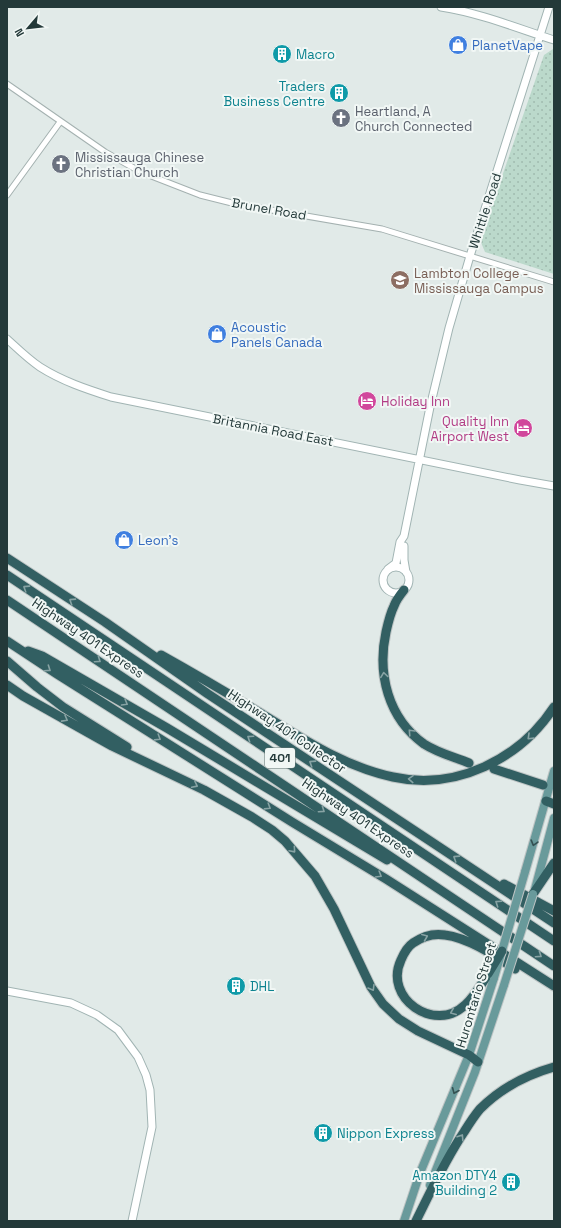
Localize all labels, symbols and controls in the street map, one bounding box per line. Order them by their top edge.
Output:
north arrow [8,8,48,48]
text: N [11,26,27,39]
shop icon: PlanetVape [447,34,469,56]
place label: PlanetVape [472,37,543,54]
building icon: Macro [271,43,293,65]
place label: Macro [296,46,335,63]
place label: Traders Business Centre [224,78,325,110]
building icon: Traders Business Centre [328,82,350,104]
place label: Heartland, A Church Connected [355,103,472,135]
church icon: Heartland, A Church Connected [330,107,352,129]
place label: Mississauga Chinese Christian Church [75,149,204,181]
church icon: Mississauga Chinese Christian Church [50,153,72,175]
street label: Whittle Road [465,171,505,251]
street label: Brunel Road [230,194,308,224]
place label: Lambton College - Mississauga Campus [414,265,544,297]
school or university icon: Lambton College - Mississauga Campus [389,269,411,291]
place label: Acoustic Panels Canada [231,319,323,351]
shop icon: Acoustic Panels Canada [206,323,228,345]
hotel icon: Holiday Inn [356,390,378,412]
place label: Holiday Inn [381,393,450,410]
street label: Britannia Road East [211,410,335,450]
place label: Quality Inn Airport West [431,413,509,445]
hotel icon: Quality Inn Airport West [512,417,534,439]
shop icon: Leon's [113,529,135,551]
place label: Leon's [138,532,179,549]
one-way arrow [23,585,30,592]
street label: Highway 401 Express [29,594,147,682]
one-way arrow [69,598,76,606]
one-way arrow [94,655,101,663]
one-way arrow [44,664,51,671]
one-way arrow [380,672,389,678]
street label: Highway 401 Collector [225,686,349,776]
one-way arrow [121,699,128,706]
one-way arrow [61,715,68,722]
one-way arrow [409,729,416,736]
one-way arrow [527,732,534,739]
one-way arrow [154,733,161,740]
one-way arrow [248,736,255,743]
road number: 401 [265,748,295,768]
one-way arrow [310,761,317,768]
street label: Highway 401 Express [299,774,417,862]
one-way arrow [408,775,414,784]
one-way arrow [191,780,198,788]
one-way arrow [264,802,271,809]
one-way arrow [318,805,325,813]
one-way arrow [530,840,539,847]
one-way arrow [288,845,295,853]
one-way arrow [453,855,460,863]
one-way arrow [375,870,382,877]
one-way arrow [495,901,502,908]
one-way arrow [420,934,428,942]
street label: Hurontario Street [452,940,500,1050]
one-way arrow [534,950,541,957]
building icon: DHL [225,975,247,997]
place label: DHL [250,978,274,995]
one-way arrow [368,984,375,991]
one-way arrow [450,1007,458,1015]
one-way arrow [451,1088,459,1095]
building icon: Nippon Express [312,1122,334,1144]
place label: Nippon Express [337,1125,435,1142]
one-way arrow [456,1134,463,1141]
place label: Amazon DTY4 Building 2 [412,1167,497,1199]
building icon: Amazon DTY4 Building 2 [500,1171,522,1193]

